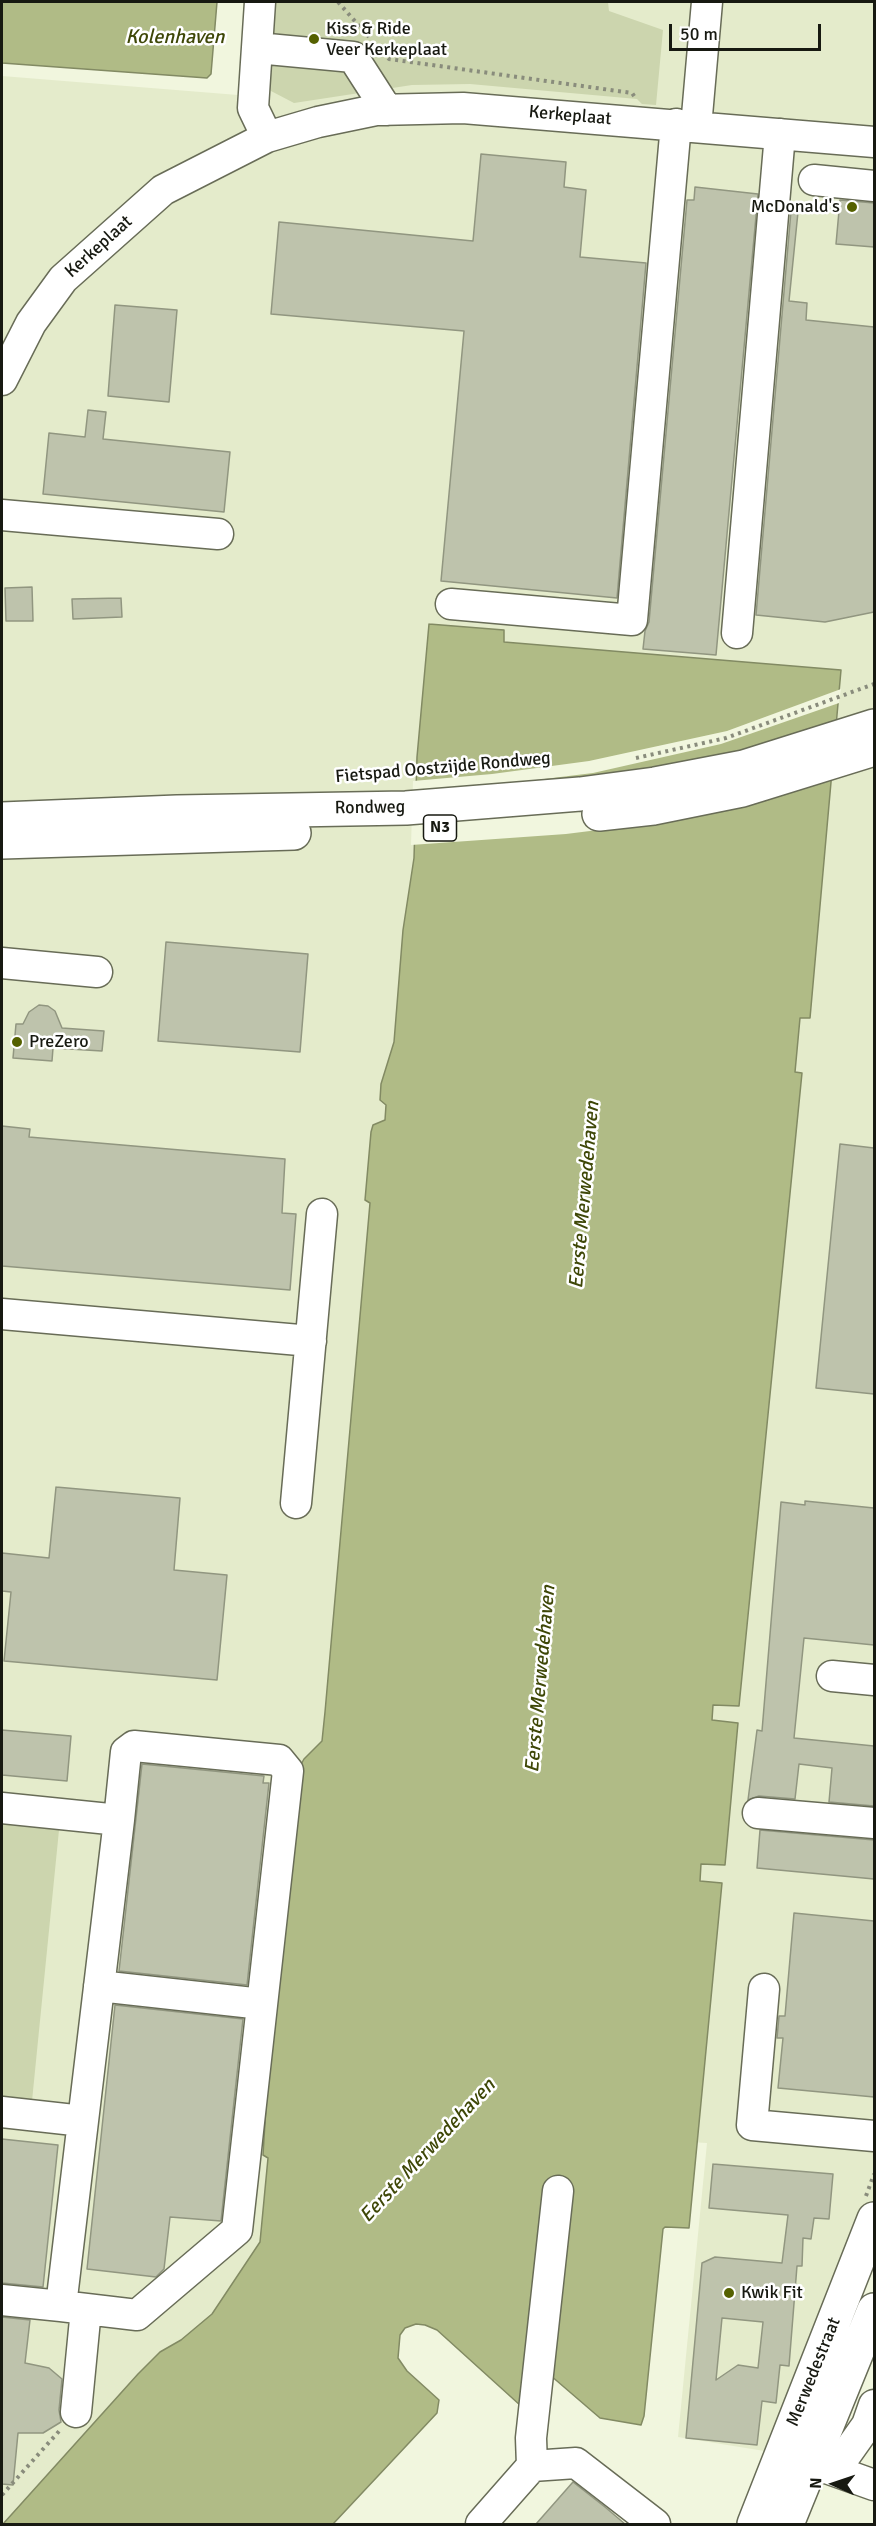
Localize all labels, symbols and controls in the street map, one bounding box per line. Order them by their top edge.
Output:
scale bar [672,12,824,50]
place label: Kiss & Ride Veer Kerkeplaat [326,18,447,60]
text: 50 m [680,23,718,45]
water label: Kolenhaven [125,26,225,50]
marker: Kiss & Ride Veer Kerkeplaat [307,32,321,46]
street label: Kerkeplaat [528,102,612,130]
place label: McDonald's [751,196,840,218]
marker: McDonald's [845,200,859,214]
street label: Kerkeplaat [61,211,137,283]
street label: Fietspad Oostzijde Rondweg [334,748,552,788]
street label: Rondweg [335,797,405,819]
road number: N3 [424,815,456,841]
place label: PreZero [29,1031,89,1053]
marker: PreZero [10,1035,24,1049]
water label: Eerste Merwedehaven [565,1100,605,1290]
water label: Eerste Merwedehaven [521,1584,561,1774]
water label: Eerste Merwedehaven [355,2074,501,2228]
place label: Kwik Fit [741,2282,803,2304]
marker: Kwik Fit [722,2286,736,2300]
street label: Merwedestraat [782,2314,846,2430]
north arrow [804,2454,864,2514]
text: N [806,2477,826,2489]

